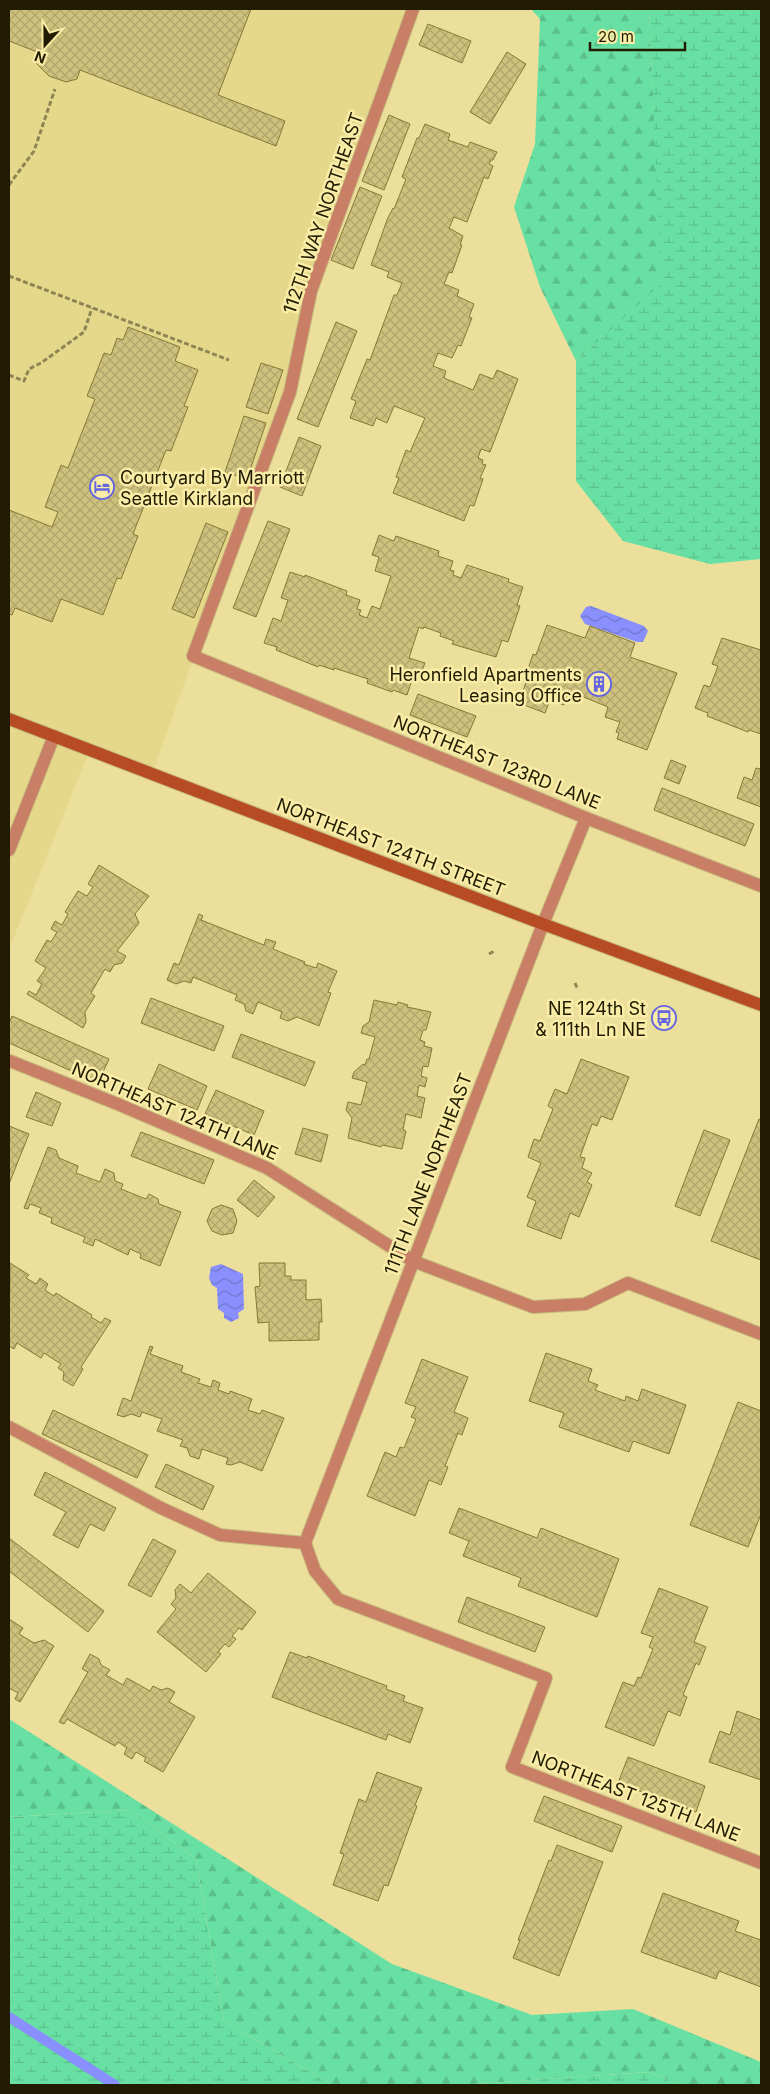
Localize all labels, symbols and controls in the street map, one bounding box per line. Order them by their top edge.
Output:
north arrow [20,20,70,70]
scale bar [590,20,685,52]
text: 20 m [598,27,634,46]
text: N [32,48,48,67]
street label: 112TH WAY NORTHEAST [279,110,367,316]
place label: Courtyard By Marriott Seattle Kirkland [120,467,305,509]
hotel icon: Courtyard By Marriott Seattle Kirkland [89,474,115,500]
place label: Heronfield Apartments Leasing Office [389,664,582,706]
building icon: Heronfield Apartments Leasing Office [586,671,612,697]
street label: NORTHEAST 123RD LANE [390,711,604,813]
street label: NORTHEAST 124TH STREET [274,794,508,900]
place label: NE 124th St & 111th Ln NE [535,998,646,1040]
bus stop icon: NE 124th St & 111th Ln NE [651,1005,677,1031]
street label: NORTHEAST 124TH LANE [69,1058,281,1164]
street label: 111TH LANE NORTHEAST [380,1070,476,1278]
street label: NORTHEAST 125TH LANE [529,1746,743,1846]

